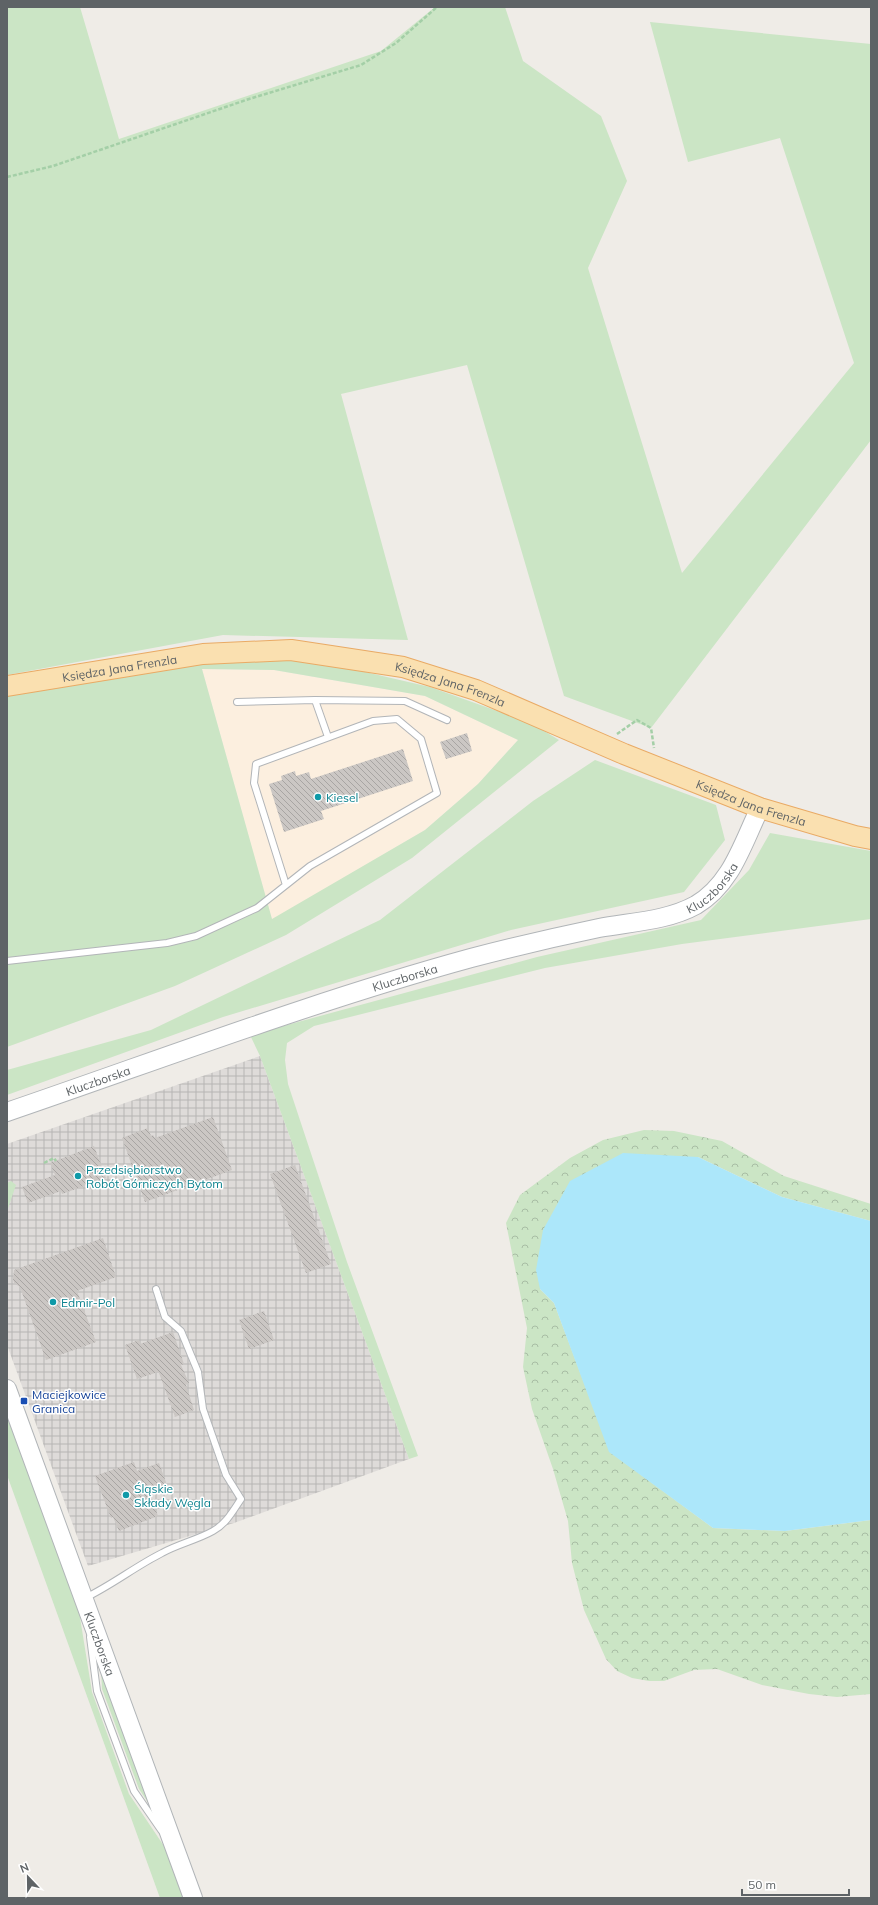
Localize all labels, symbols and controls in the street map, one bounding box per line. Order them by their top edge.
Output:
street label: Księdza Jana Frenzla [61,651,178,684]
street label: Księdza Jana Frenzla [394,658,508,709]
street label: Księdza Jana Frenzla [694,776,808,829]
place label: Kiesel [326,790,358,805]
marker: Kiesel [313,792,323,802]
street label: Kluczborska [684,860,740,916]
street label: Kluczborska [370,960,439,994]
street label: Kluczborska [64,1062,132,1099]
place label: Przedsiębiorstwo Robót Górniczych Bytom [86,1162,223,1191]
marker: Przedsiębiorstwo Robót Górniczych Bytom [73,1171,83,1181]
place label: Edmir-Pol [61,1295,115,1310]
marker: Edmir-Pol [48,1297,58,1307]
place label: Maciejkowice Granica [32,1387,106,1416]
marker: Maciejkowice Granica [19,1396,29,1406]
place label: Śląskie Składy Węgla [134,1481,211,1510]
marker: Śląskie Składy Węgla [121,1490,131,1500]
street label: Kluczborska [81,1609,119,1678]
north arrow [8,1857,48,1897]
text: N [18,1860,31,1876]
scale bar [742,1871,849,1897]
text: 50 m [748,1877,776,1892]

